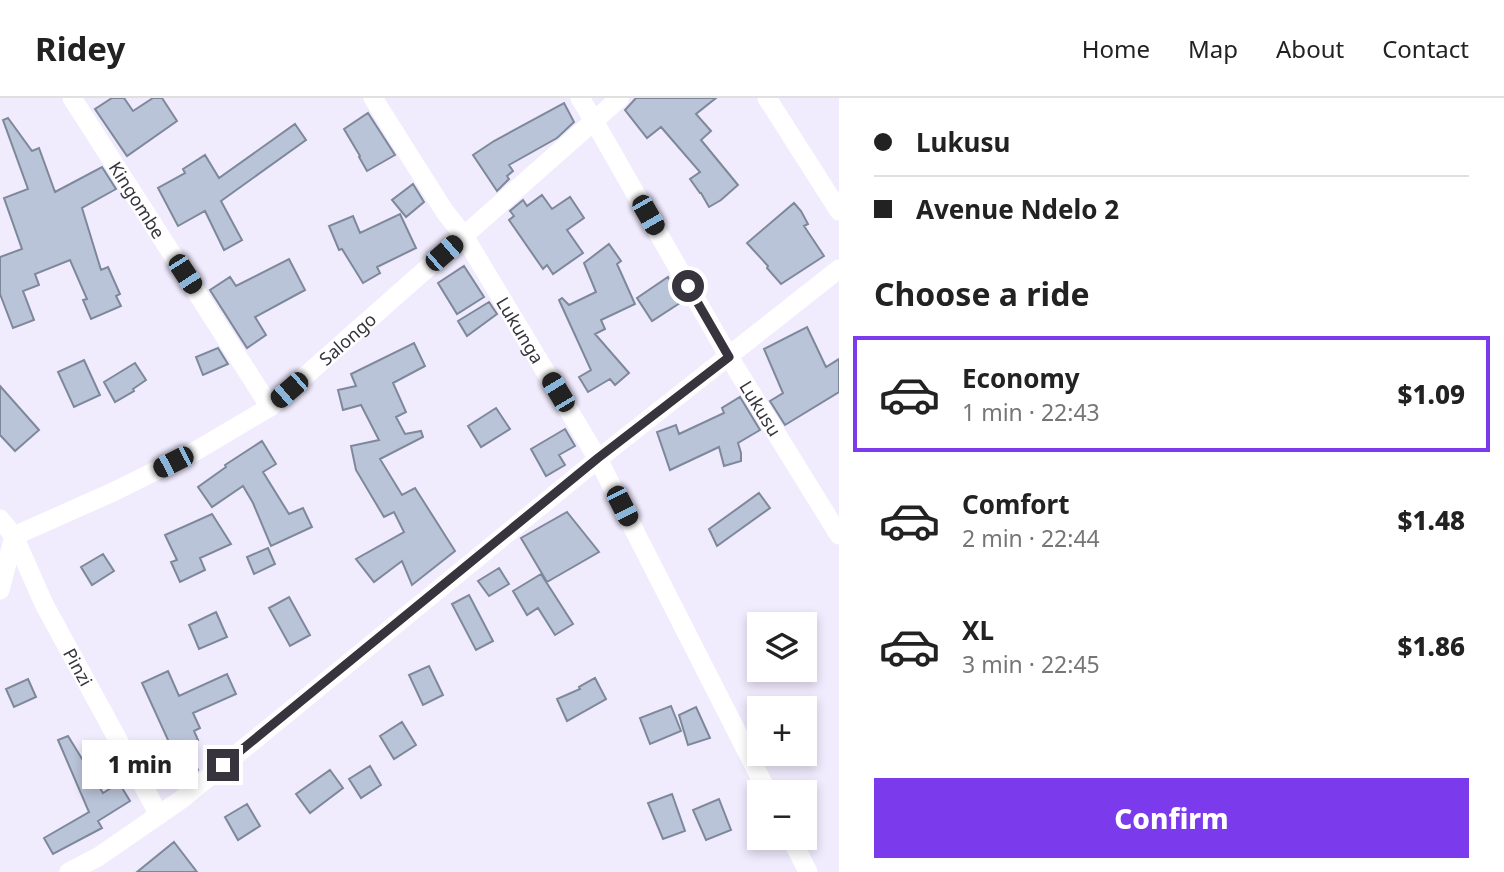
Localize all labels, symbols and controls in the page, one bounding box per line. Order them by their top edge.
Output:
text: Ridey [35,26,125,71]
text: Home [1082,32,1150,65]
text: Map [1188,32,1238,65]
text: About [1276,32,1344,65]
text: Contact [1382,32,1469,65]
text: Lukusu [916,124,1010,160]
street label: Kingombe [104,157,171,243]
text: Avenue Ndelo 2 [916,191,1119,227]
car [629,192,668,238]
car [422,231,467,275]
car [165,251,206,297]
route start [672,270,704,302]
text: Choose a ride [874,272,1090,315]
street label: Lukunga [491,292,550,368]
street label: Salongo [314,307,381,370]
text: Economy [962,360,1080,396]
icon: car [878,363,941,426]
car [267,368,312,412]
car [539,369,578,415]
street label: Lukusu [734,376,787,440]
text: $1.09 [1398,376,1465,412]
text: 1 min · 22:43 [962,396,1100,428]
car [150,443,197,481]
car [604,483,641,529]
text: Comfort [962,486,1070,522]
icon: car [878,489,941,552]
text: $1.48 [1398,502,1465,538]
text: 2 min · 22:44 [962,522,1100,554]
map controls [747,612,817,850]
button: layers [747,612,817,682]
text: XL [962,612,994,648]
icon: car [878,615,941,678]
text: $1.86 [1398,628,1465,664]
street label: Pinzi [58,644,98,690]
text: 3 min · 22:45 [962,648,1100,680]
button: + [747,696,817,766]
callout: 1 min [83,740,198,790]
text: 1 min [108,748,172,780]
route end [207,749,239,781]
button: Confirm [874,778,1469,858]
button: − [747,780,817,850]

